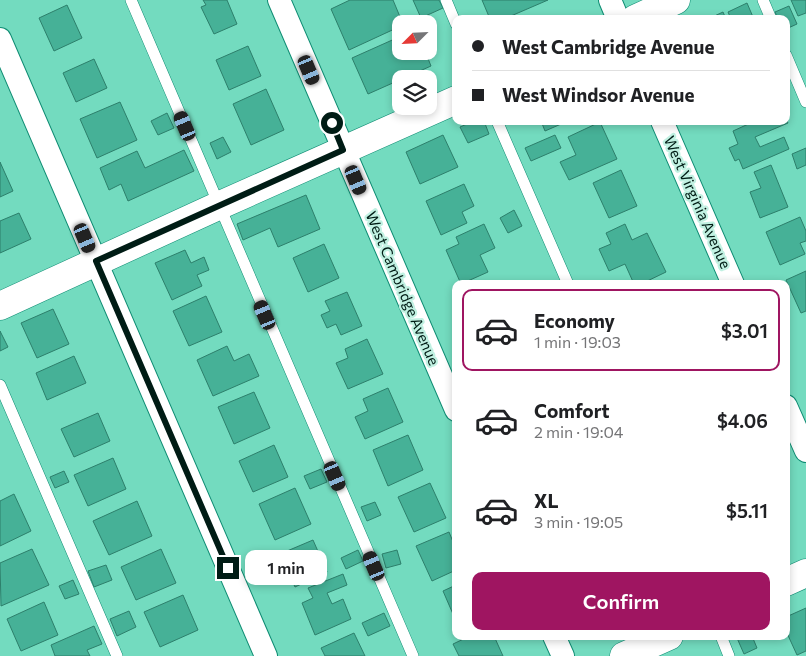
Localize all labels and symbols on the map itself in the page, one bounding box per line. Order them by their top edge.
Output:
north arrow [392,15,438,60]
car [296,53,321,87]
car [172,109,197,143]
route start [321,112,343,134]
street label: West Virginia Avenue [661,133,735,271]
car [343,163,368,197]
street label: West Cambridge Avenue [362,208,444,368]
car [72,221,97,255]
car [252,298,277,332]
car [322,459,347,493]
car [361,549,386,583]
callout: 1 min [246,550,328,586]
route end [217,557,239,579]

